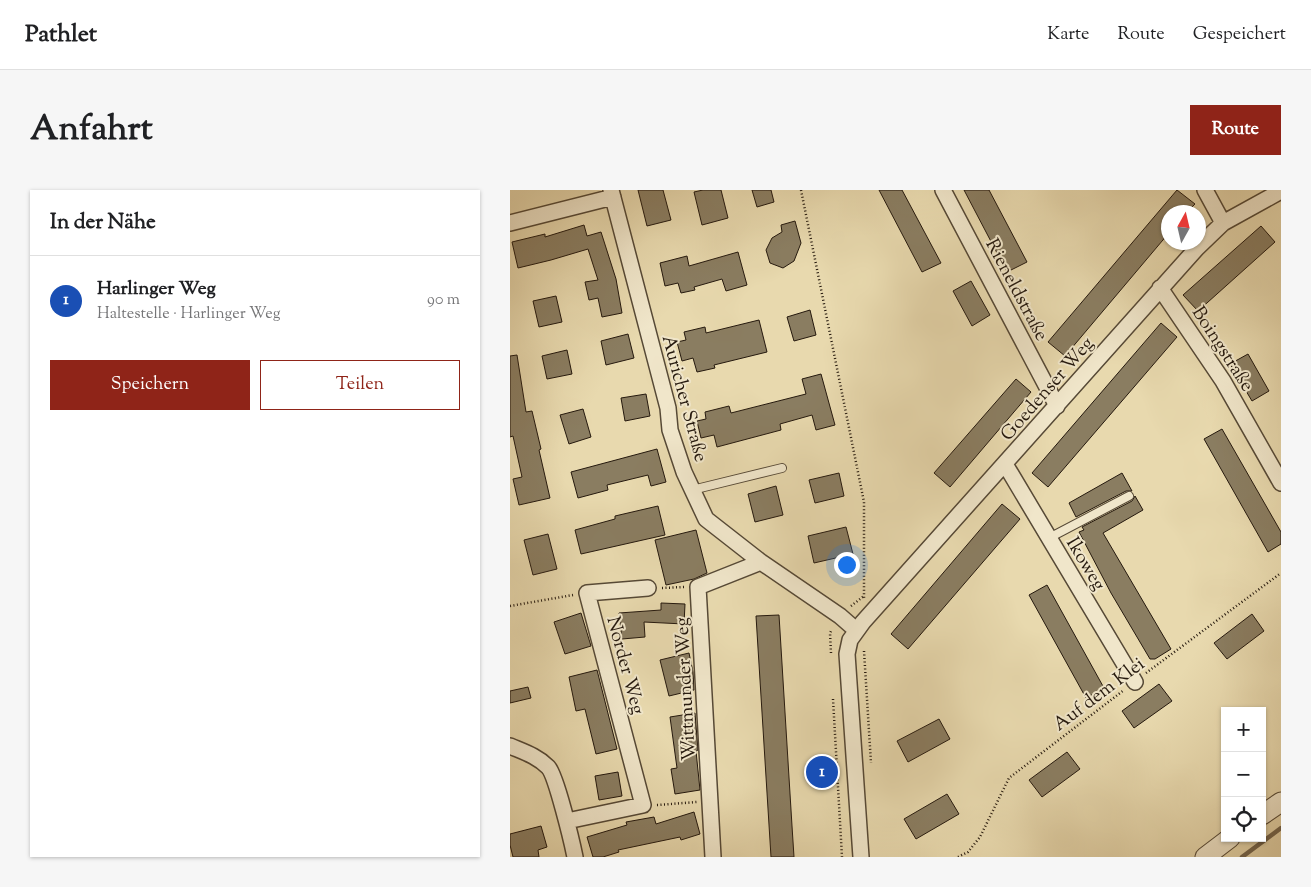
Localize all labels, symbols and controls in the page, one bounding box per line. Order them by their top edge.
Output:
text: Pathlet [25,18,97,52]
text: Karte [1047,22,1090,48]
text: Route [1118,22,1165,48]
text: Gespeichert [1193,22,1286,48]
text: Anfahrt [30,105,153,156]
button: Route [1190,105,1281,155]
north arrow [1161,205,1206,250]
text: In der Nähe [50,208,156,238]
street label: Rieneldstraße [978,234,1054,346]
text: Harlinger Weg [97,276,216,303]
text: 1 [63,289,69,312]
text: 90 m [427,289,460,312]
street label: Boingstraße [1184,301,1260,397]
text: Haltestelle · Harlinger Weg [97,303,281,326]
street label: Auricher Straße [654,332,714,465]
street label: Goedenser Weg [995,332,1101,448]
button: Speichern [50,360,250,410]
button: Teilen [260,360,460,410]
street label: Ikoweg [1058,532,1111,596]
your location [834,552,860,578]
street label: Norder Weg [599,614,651,718]
street label: Wittmunder Weg [669,616,704,761]
street label: Auf dem Klei [1048,652,1151,738]
map controls [1221,707,1266,842]
button: + [1221,707,1266,752]
button: − [1221,752,1266,797]
pin: 1 [806,753,838,791]
button: locate [1221,797,1266,842]

